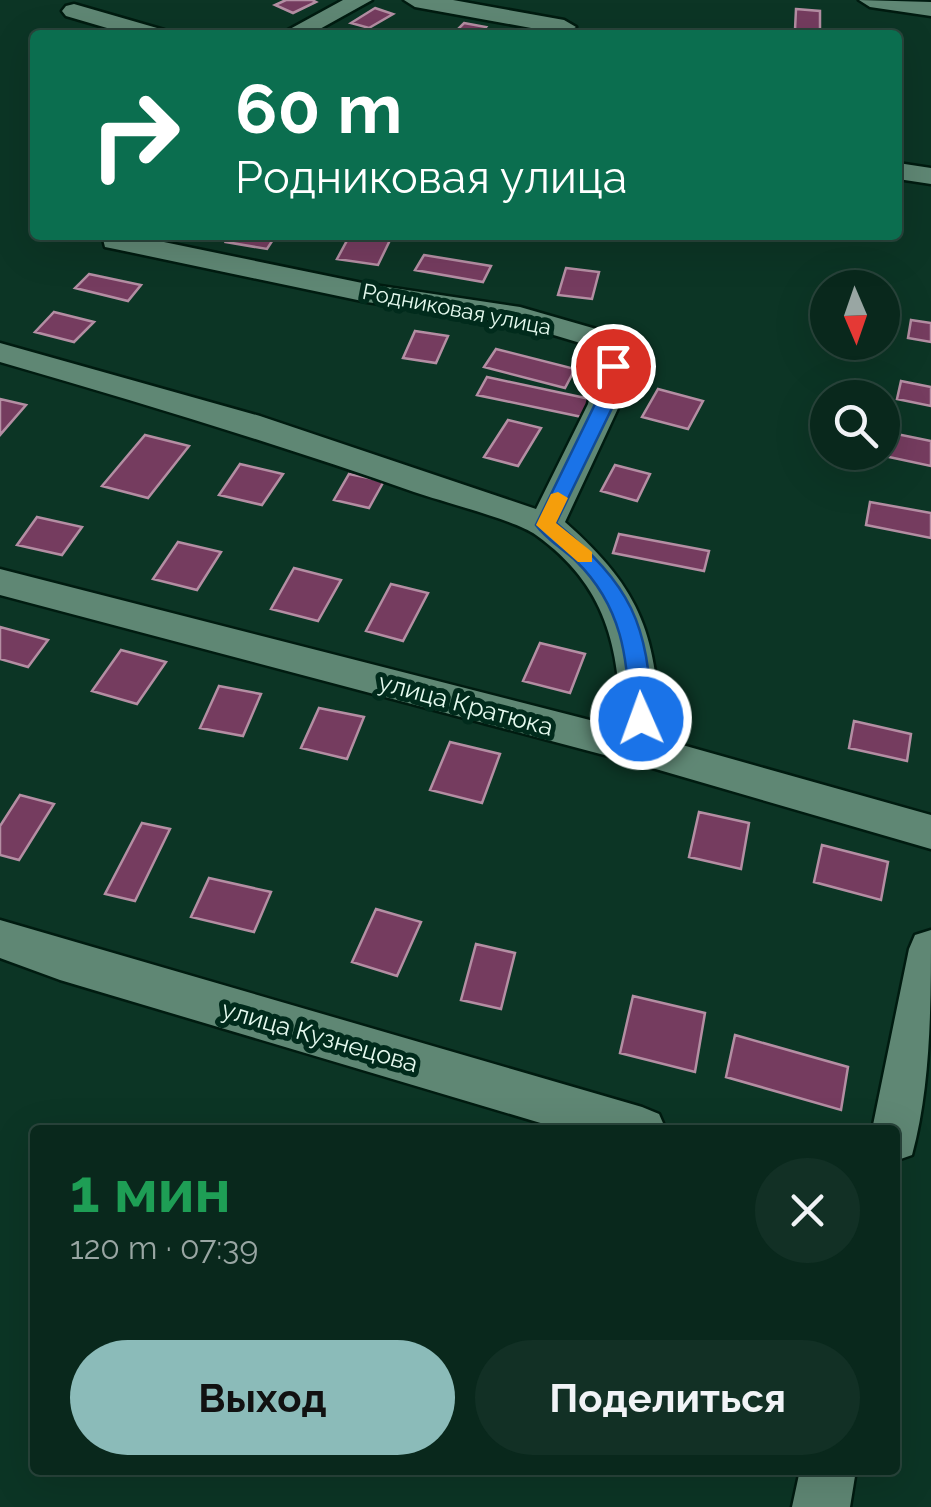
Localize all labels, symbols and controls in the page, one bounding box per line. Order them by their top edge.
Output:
text: 60 m [235,67,402,149]
icon: right [70,70,200,200]
text: Родниковая улица [235,151,627,204]
north arrow [810,270,900,360]
map controls [810,270,900,470]
street label: Родниковая улица [360,278,554,340]
pin [571,324,656,409]
icon: arrive [586,339,641,394]
button: search [810,380,900,470]
street label: улица Кратюка [375,666,557,742]
position arrow [589,667,693,771]
street label: улица Кузнецова [218,994,422,1078]
text: 1 мин [70,1156,231,1226]
button: close [755,1158,860,1263]
text: 120 m · 07:39 [70,1229,258,1266]
button: Выход [70,1340,455,1455]
button: Поделиться [475,1340,860,1455]

